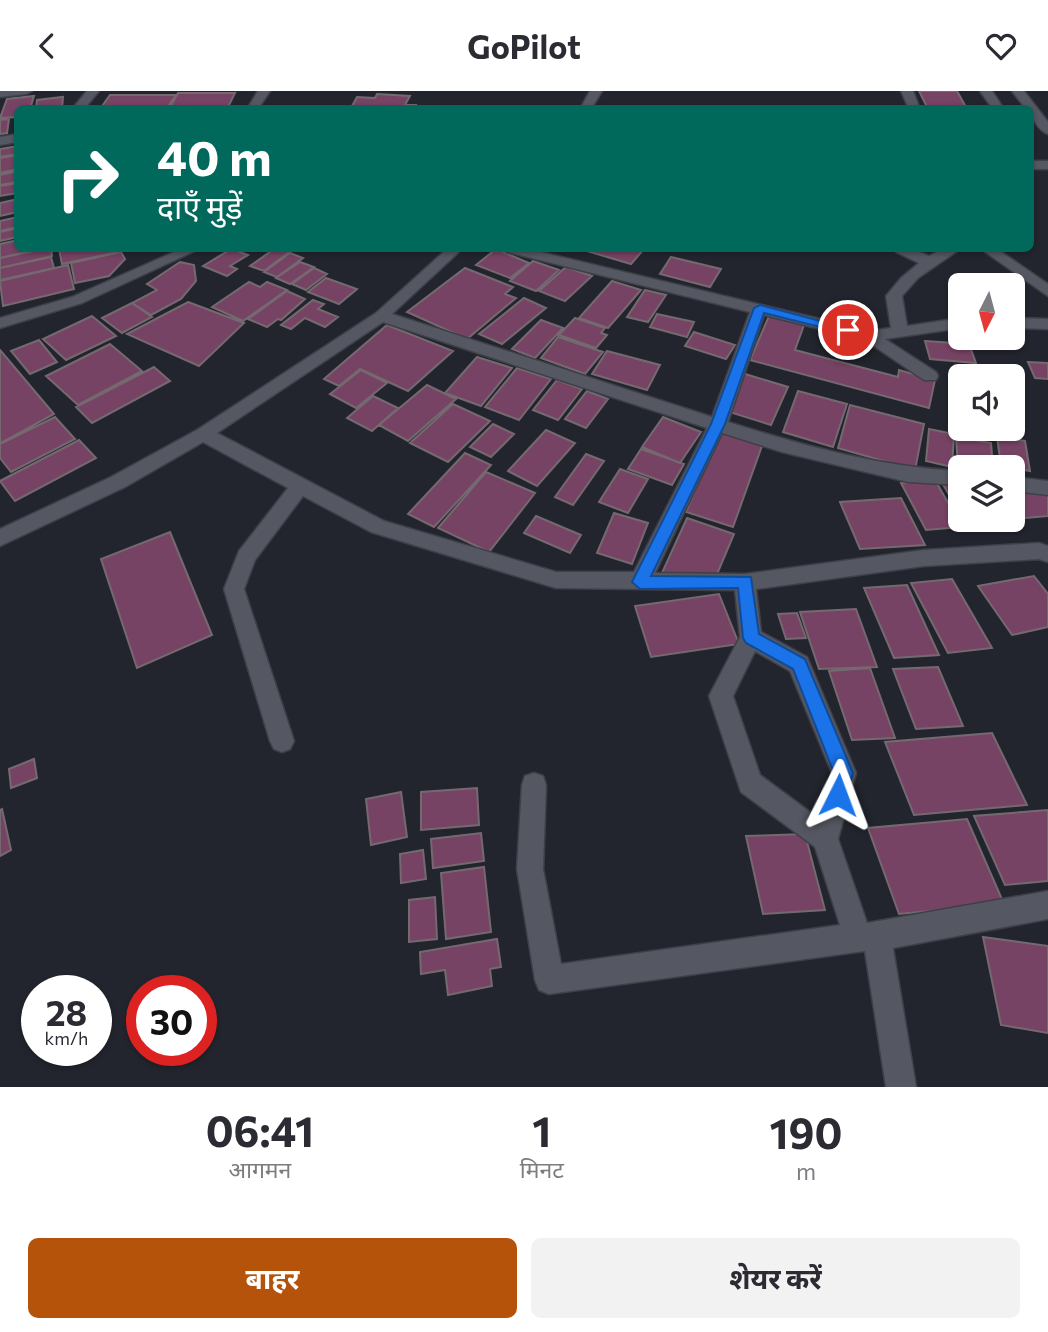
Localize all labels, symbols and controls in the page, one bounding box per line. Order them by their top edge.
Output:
text: GoPilot [467,26,581,66]
icon: back [28,27,66,65]
icon: heart [982,27,1020,65]
text: 40 m [157,126,272,186]
icon: right [42,133,133,224]
text: दाएँ मुड़ें [157,186,242,226]
north arrow [948,273,1026,350]
map controls [948,273,1025,532]
pin [818,300,878,360]
icon: arrive [829,311,867,349]
button: sound [948,364,1025,441]
button: layers [948,455,1025,532]
position arrow [801,758,875,832]
speed limit sign: 30 [126,975,217,1066]
text: 28 [46,990,87,1033]
text: km/h [45,1027,88,1049]
text: 06:41 [206,1104,314,1156]
text: 1 [532,1104,551,1156]
text: 190 [770,1106,842,1158]
text: आगमन [228,1155,291,1183]
text: मिनट [520,1155,564,1183]
text: m [796,1157,816,1185]
button: बाहर [28,1238,517,1318]
button: शेयर करें [531,1238,1020,1318]

